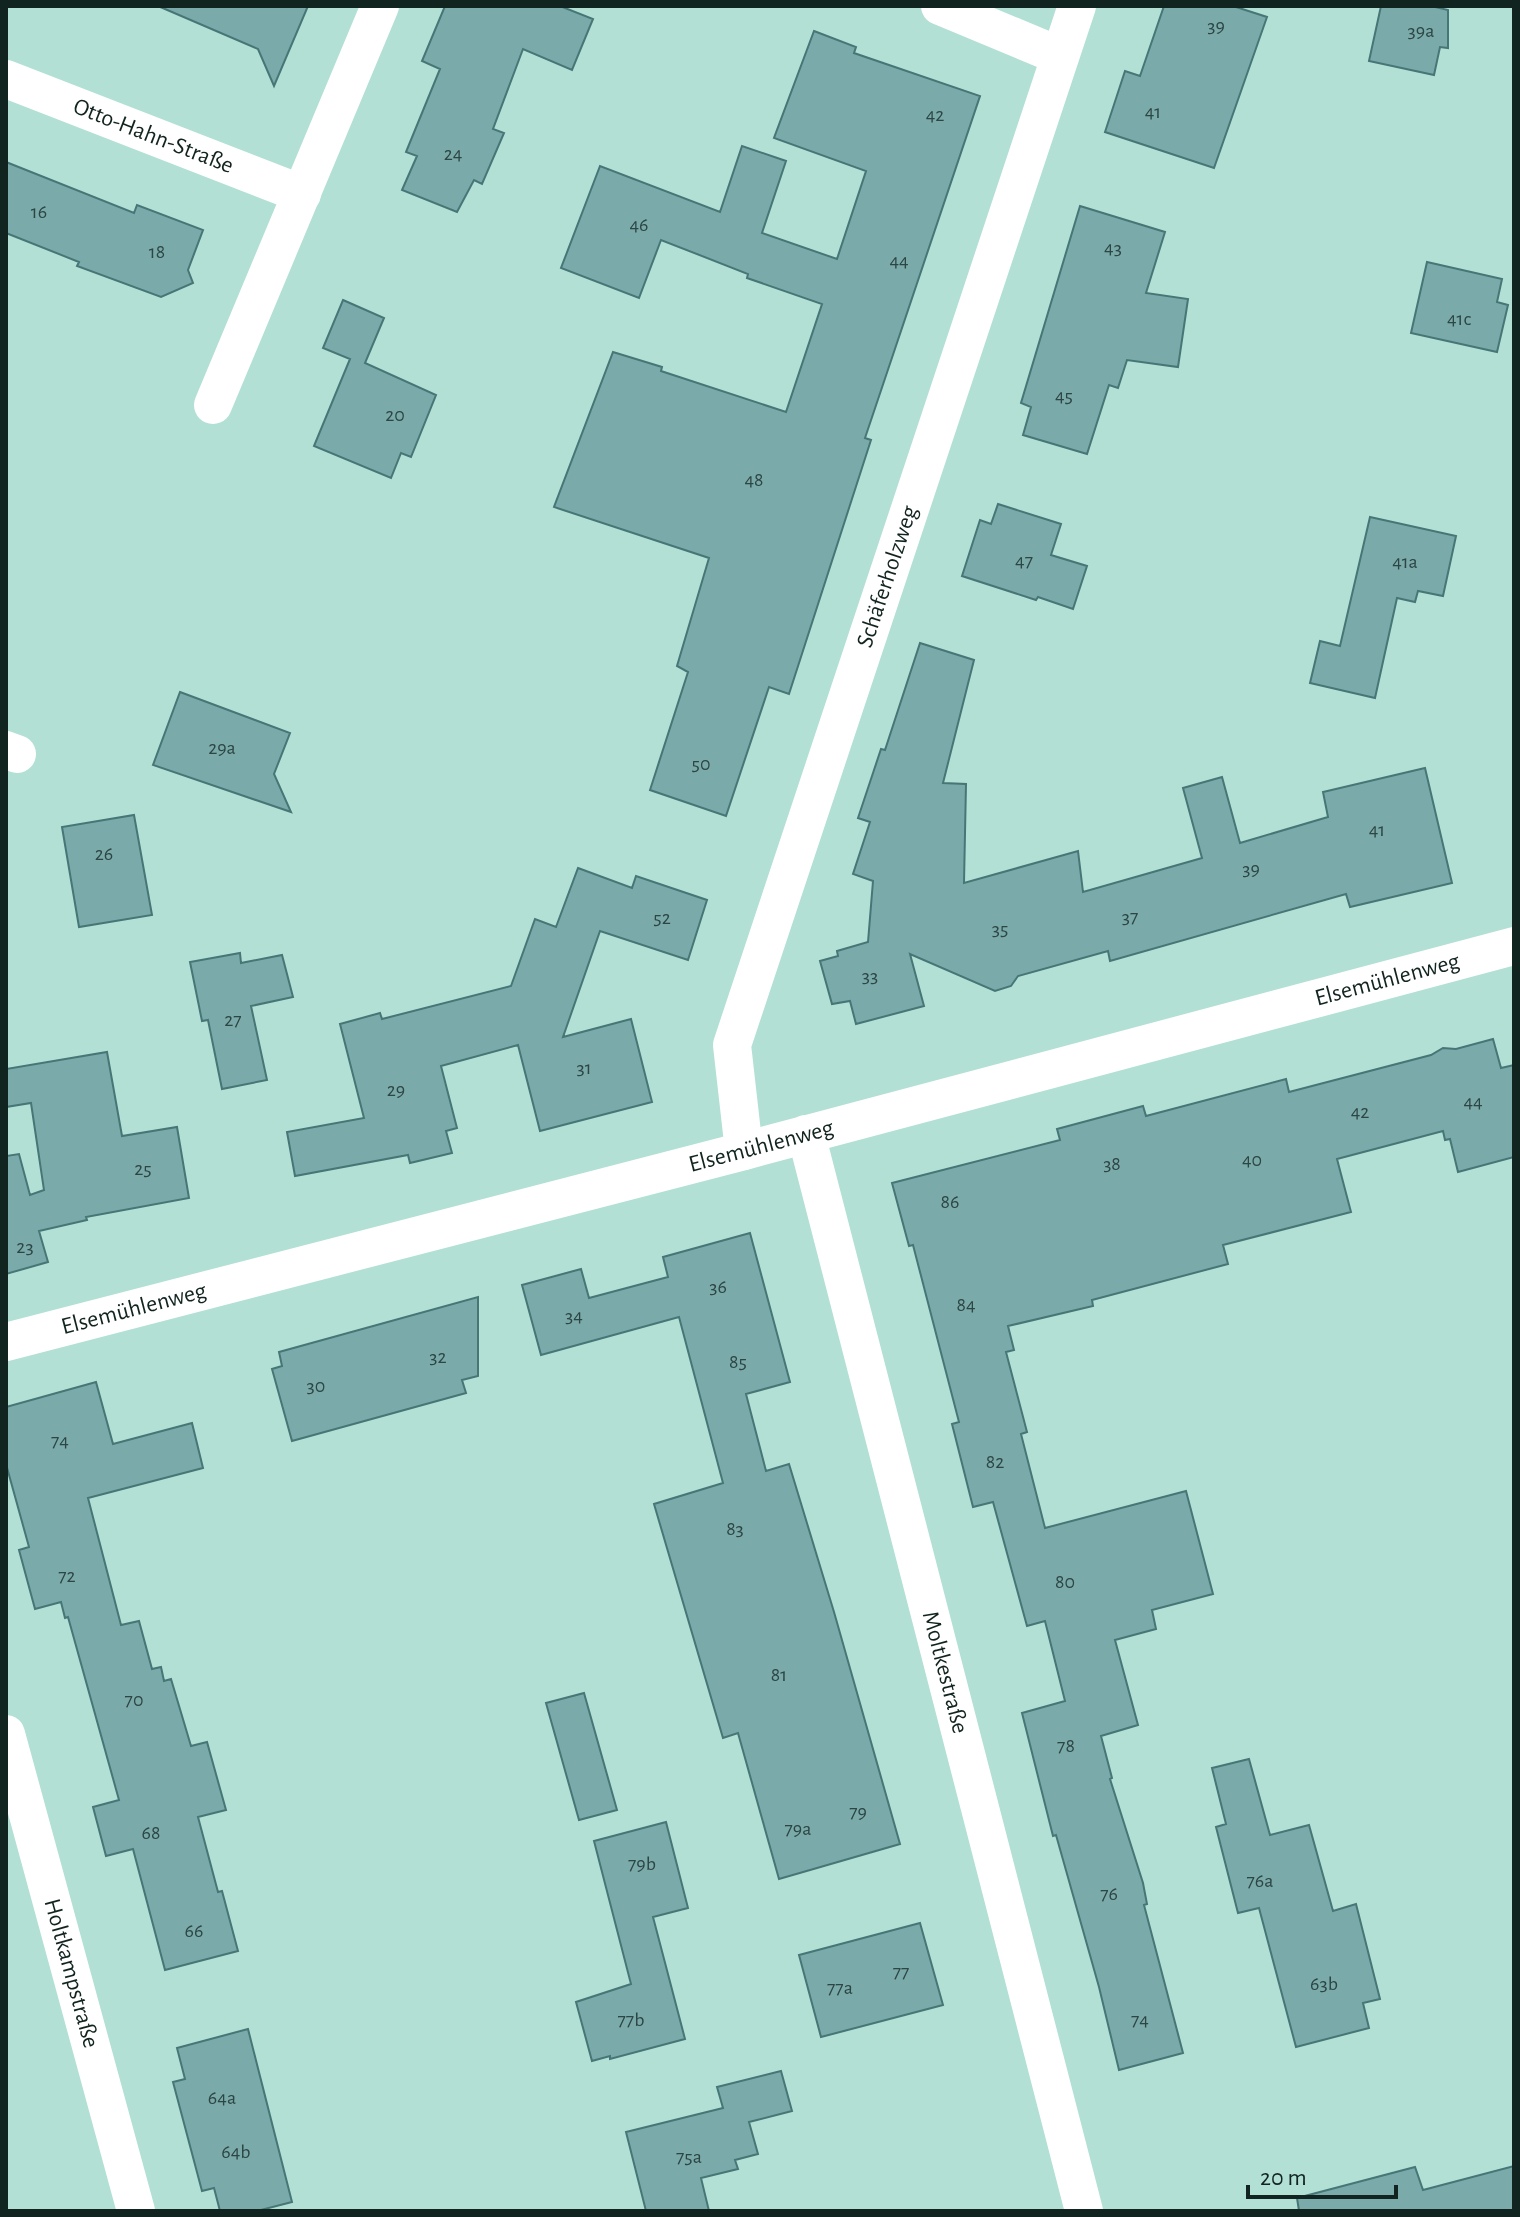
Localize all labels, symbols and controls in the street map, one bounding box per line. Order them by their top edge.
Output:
house number: 39 [1207,16,1225,36]
house number: 39a [1408,21,1434,41]
street label: Otto-Hahn-Straße [70,94,237,178]
house number: 41 [1145,102,1161,122]
house number: 42 [926,105,944,125]
house number: 24 [444,144,462,164]
house number: 16 [31,202,47,222]
house number: 46 [629,215,649,235]
house number: 43 [1104,238,1122,258]
house number: 18 [149,242,165,262]
house number: 44 [889,251,909,271]
house number: 41c [1447,309,1471,329]
house number: 45 [1055,386,1073,406]
house number: 20 [385,405,405,425]
house number: 48 [744,470,764,490]
street label: Schäferholzweg [853,503,922,651]
house number: 47 [1015,551,1033,571]
house number: 41a [1392,552,1418,572]
house number: 29a [208,738,236,758]
house number: 50 [692,754,710,774]
house number: 41 [1369,820,1385,840]
house number: 26 [95,844,113,864]
house number: 39 [1242,859,1260,879]
house number: 37 [1122,907,1138,927]
house number: 52 [653,908,671,928]
house number: 35 [992,919,1008,939]
street label: Elsemühlenweg [1312,949,1463,1010]
house number: 33 [862,966,878,986]
house number: 27 [224,1010,242,1030]
house number: 31 [576,1058,592,1078]
house number: 29 [387,1080,405,1100]
house number: 44 [1463,1092,1483,1112]
house number: 42 [1351,1102,1369,1122]
street label: Elsemühlenweg [686,1116,836,1177]
house number: 40 [1242,1150,1262,1170]
house number: 38 [1103,1154,1121,1174]
house number: 25 [134,1159,152,1179]
house number: 86 [941,1192,959,1212]
house number: 23 [16,1237,34,1257]
house number: 36 [709,1277,727,1297]
street label: Elsemühlenweg [59,1279,209,1339]
house number: 84 [956,1295,976,1315]
house number: 34 [565,1306,583,1326]
house number: 32 [429,1347,447,1367]
house number: 85 [729,1352,747,1372]
house number: 30 [307,1376,325,1396]
house number: 74 [51,1431,69,1451]
house number: 82 [986,1452,1004,1472]
house number: 83 [726,1519,744,1539]
house number: 72 [58,1566,76,1586]
house number: 80 [1055,1572,1075,1592]
street label: Moltkestraße [918,1609,972,1736]
house number: 81 [771,1665,787,1685]
house number: 70 [125,1690,143,1710]
house number: 78 [1057,1736,1075,1756]
house number: 79 [849,1802,867,1822]
house number: 79a [785,1819,811,1839]
house number: 68 [142,1823,160,1843]
house number: 79b [628,1854,656,1874]
house number: 76a [1247,1871,1273,1891]
house number: 76 [1100,1884,1118,1904]
street label: Holtkampstraße [39,1896,103,2051]
house number: 66 [185,1921,203,1941]
house number: 77 [893,1962,909,1982]
house number: 63b [1310,1974,1338,1994]
house number: 77a [827,1978,853,1998]
house number: 77b [618,2010,644,2030]
house number: 74 [1131,2010,1149,2030]
house number: 64a [208,2088,236,2108]
house number: 64b [221,2142,251,2162]
house number: 75a [676,2147,702,2167]
scale bar [1248,2149,1396,2199]
text: 20 m [1260,2166,1307,2190]

